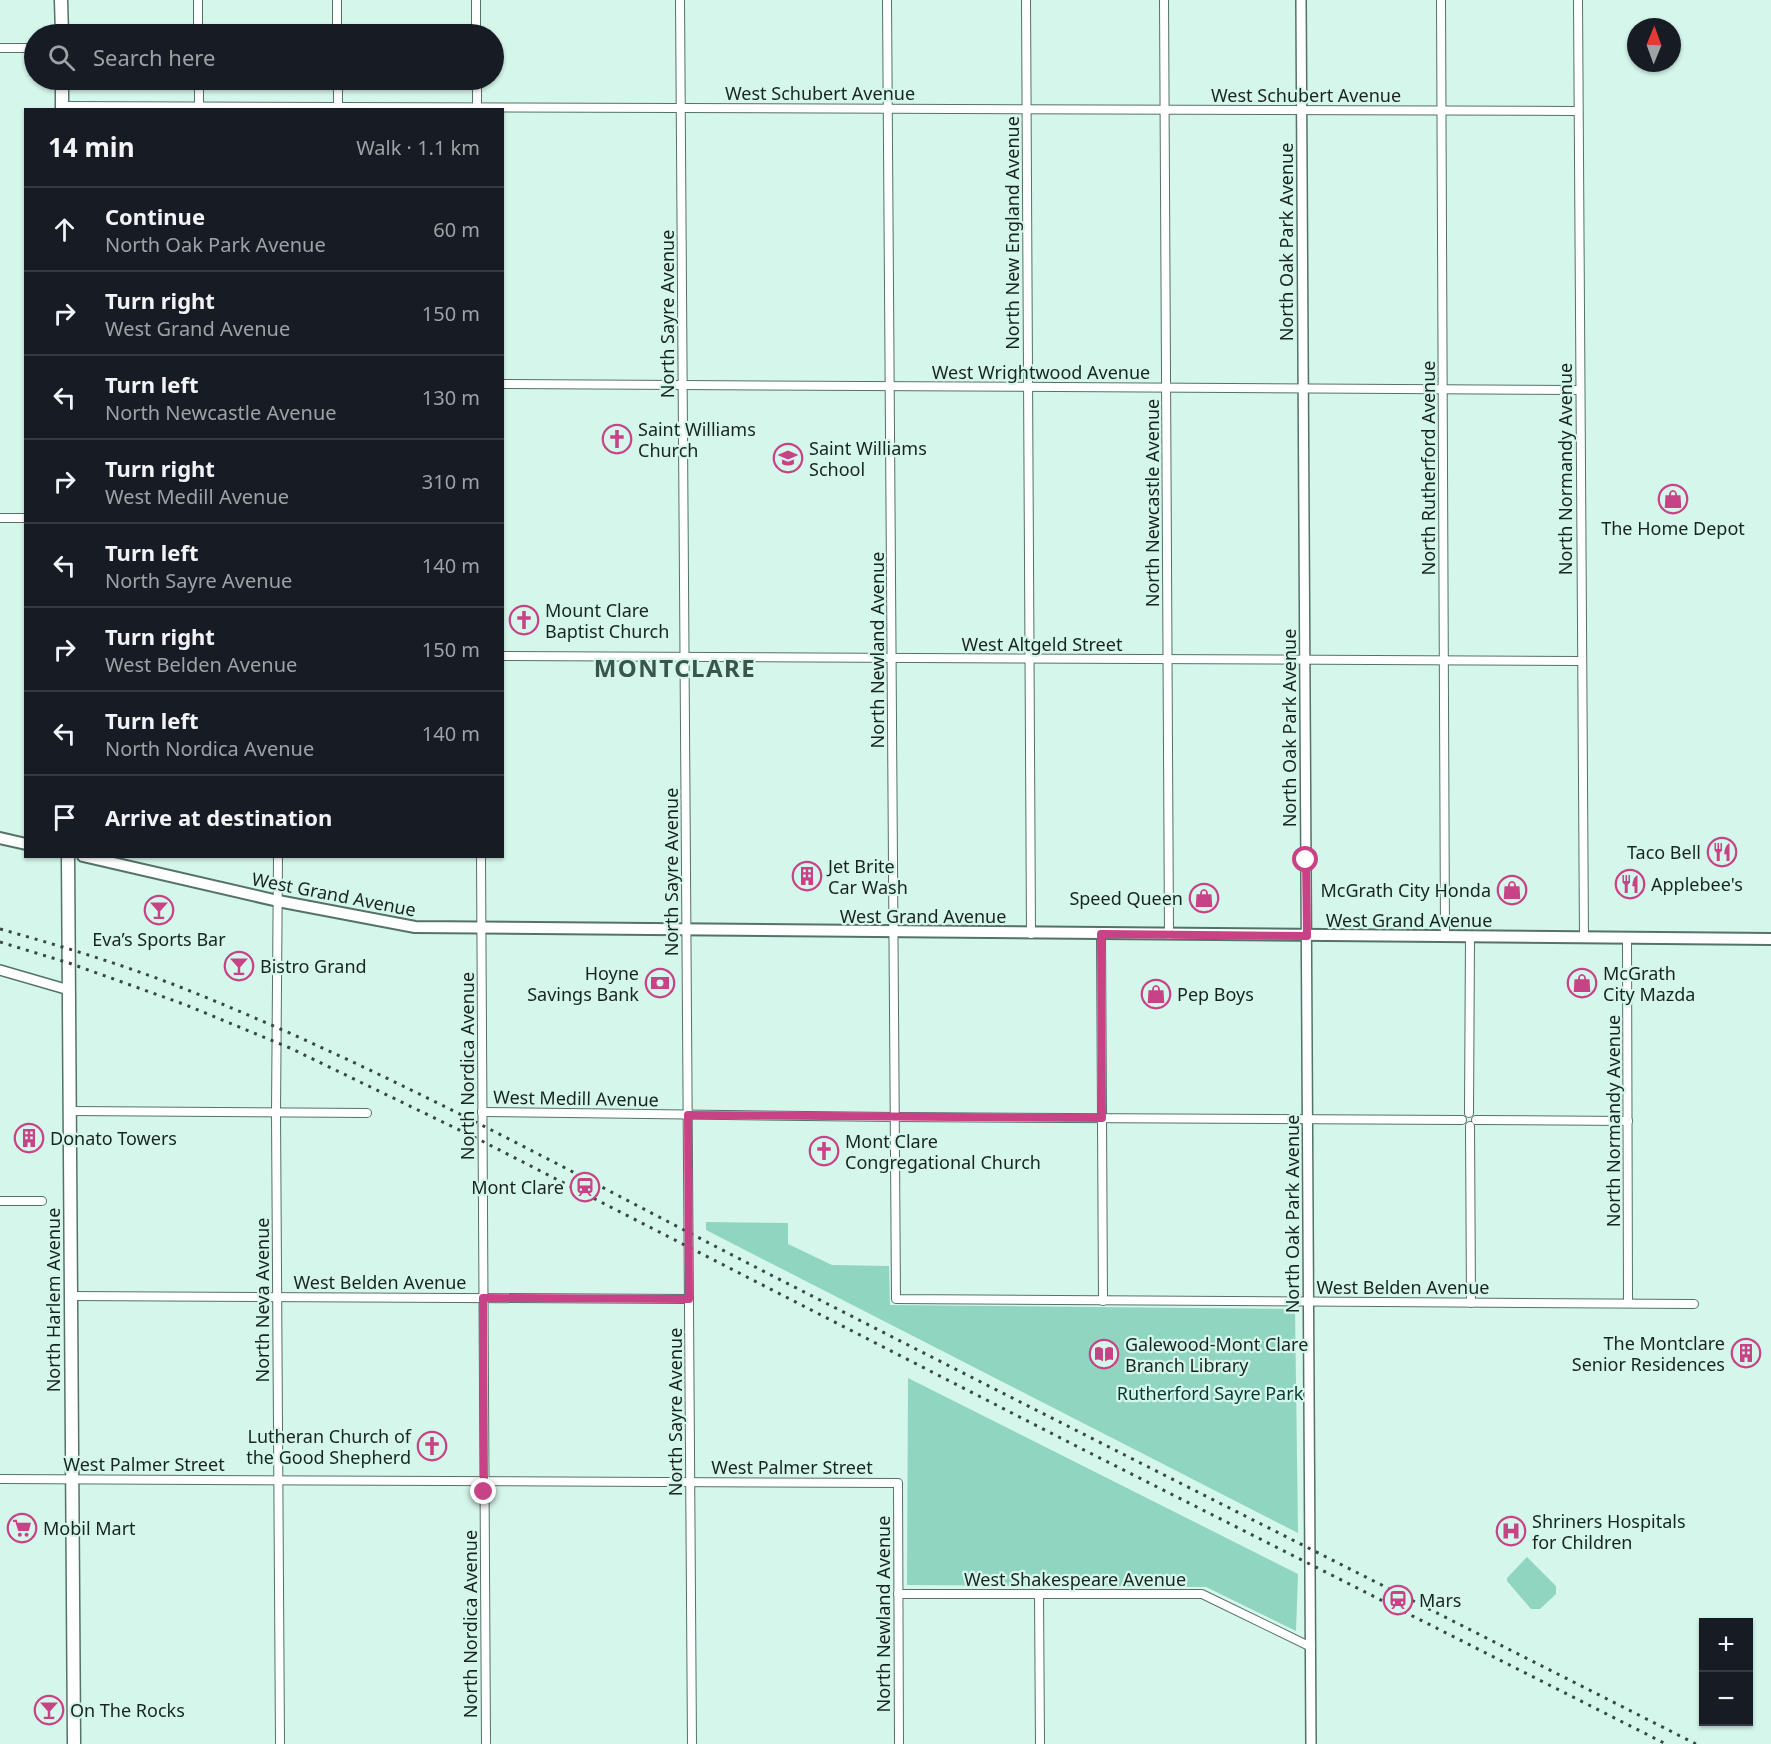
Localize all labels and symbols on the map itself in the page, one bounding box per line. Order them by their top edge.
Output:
north arrow [1627,18,1681,72]
street label: West Schubert Avenue [725,81,915,105]
street label: West Schubert Avenue [1211,83,1401,107]
street label: North New England Avenue [1000,116,1024,350]
street label: North Oak Park Avenue [1274,143,1298,341]
street label: North Sayre Avenue [655,230,679,398]
street label: West Wrightwood Avenue [932,360,1150,384]
street label: North Rutherford Avenue [1416,361,1440,575]
street label: North Normandy Avenue [1553,363,1577,575]
street label: North Newcastle Avenue [1140,399,1164,607]
place label: Saint Williams Church [638,417,756,462]
church icon: Saint Williams Church [601,423,633,455]
place label: Saint Williams School [809,436,927,481]
school or university icon: Saint Williams School [772,442,804,474]
shop icon: The Home Depot [1657,483,1689,515]
place label: The Home Depot [1601,516,1745,540]
street label: North Newland Avenue [865,552,889,748]
place label: Mount Clare Baptist Church [545,598,669,643]
church icon: Mount Clare Baptist Church [508,604,540,636]
street label: North Oak Park Avenue [1277,629,1301,827]
street label: West Altgeld Street [962,632,1123,656]
district label: MONTCLARE [594,651,756,684]
street label: North Sayre Avenue [659,788,683,956]
restaurant icon: Taco Bell [1706,836,1738,868]
place label: Taco Bell [1627,840,1701,864]
route start [1292,846,1318,872]
place label: Jet Brite Car Wash [826,854,908,899]
building icon: Jet Brite Car Wash [791,860,823,892]
street label: West Grand Avenue [250,866,418,922]
restaurant icon: Applebee's [1614,868,1646,900]
place label: Applebee's [1651,872,1743,896]
shop icon: McGrath City Honda [1496,874,1528,906]
place label: McGrath City Honda [1321,878,1491,902]
shop icon: Speed Queen [1188,882,1220,914]
place label: Speed Queen [1069,886,1183,910]
bar icon: Eva’s Sports Bar [143,894,175,926]
street label: West Grand Avenue [840,904,1006,928]
street label: West Grand Avenue [1326,908,1492,932]
place label: Eva’s Sports Bar [92,927,226,951]
bar icon: Bistro Grand [223,950,255,982]
place label: Bistro Grand [260,954,367,978]
place label: Hoyne Savings Bank [527,961,639,1006]
place label: McGrath City Mazda [1603,961,1695,1006]
bank icon: Hoyne Savings Bank [644,967,676,999]
shop icon: McGrath City Mazda [1566,967,1598,999]
street label: North Nordica Avenue [455,972,479,1160]
shop icon: Pep Boys [1140,978,1172,1010]
place label: Pep Boys [1177,982,1254,1006]
street label: North Normandy Avenue [1601,1015,1625,1227]
street label: West Medill Avenue [493,1085,659,1111]
street label: North Oak Park Avenue [1280,1115,1304,1313]
building icon: Donato Towers [13,1122,45,1154]
place label: Donato Towers [50,1126,177,1150]
place label: Mont Clare Congregational Church [845,1129,1041,1174]
church icon: Mont Clare Congregational Church [808,1135,840,1167]
station icon: Mont Clare [569,1171,601,1203]
place label: Mont Clare [471,1175,564,1199]
street label: North Harlem Avenue [41,1208,65,1392]
street label: North Neva Avenue [250,1218,274,1382]
street label: West Belden Avenue [293,1270,467,1294]
street label: West Belden Avenue [1316,1275,1490,1299]
street label: North Sayre Avenue [663,1328,687,1496]
place label: The Montclare Senior Residences [1572,1331,1725,1376]
place label: Galewood-Mont Clare Branch Library [1125,1332,1308,1377]
building icon: The Montclare Senior Residences [1730,1337,1762,1369]
library icon: Galewood-Mont Clare Branch Library [1088,1338,1120,1370]
park label: Rutherford Sayre Park [1117,1381,1304,1405]
place label: Lutheran Church of the Good Shepherd [246,1424,412,1469]
church icon: Lutheran Church of the Good Shepherd [416,1430,448,1462]
street label: West Palmer Street [63,1452,225,1476]
street label: West Palmer Street [711,1455,873,1479]
route end [470,1478,496,1504]
place label: Shriners Hospitals for Children [1532,1509,1686,1554]
supermarket icon: Mobil Mart [6,1512,38,1544]
hospital icon: Shriners Hospitals for Children [1495,1515,1527,1547]
place label: Mobil Mart [43,1516,136,1540]
street label: North Newland Avenue [871,1516,895,1712]
street label: North Nordica Avenue [458,1530,482,1718]
street label: West Shakespeare Avenue [964,1567,1186,1591]
station icon: Mars [1382,1584,1414,1616]
place label: Mars [1419,1588,1461,1612]
bar icon: On The Rocks [33,1694,65,1726]
place label: On The Rocks [70,1698,185,1722]

